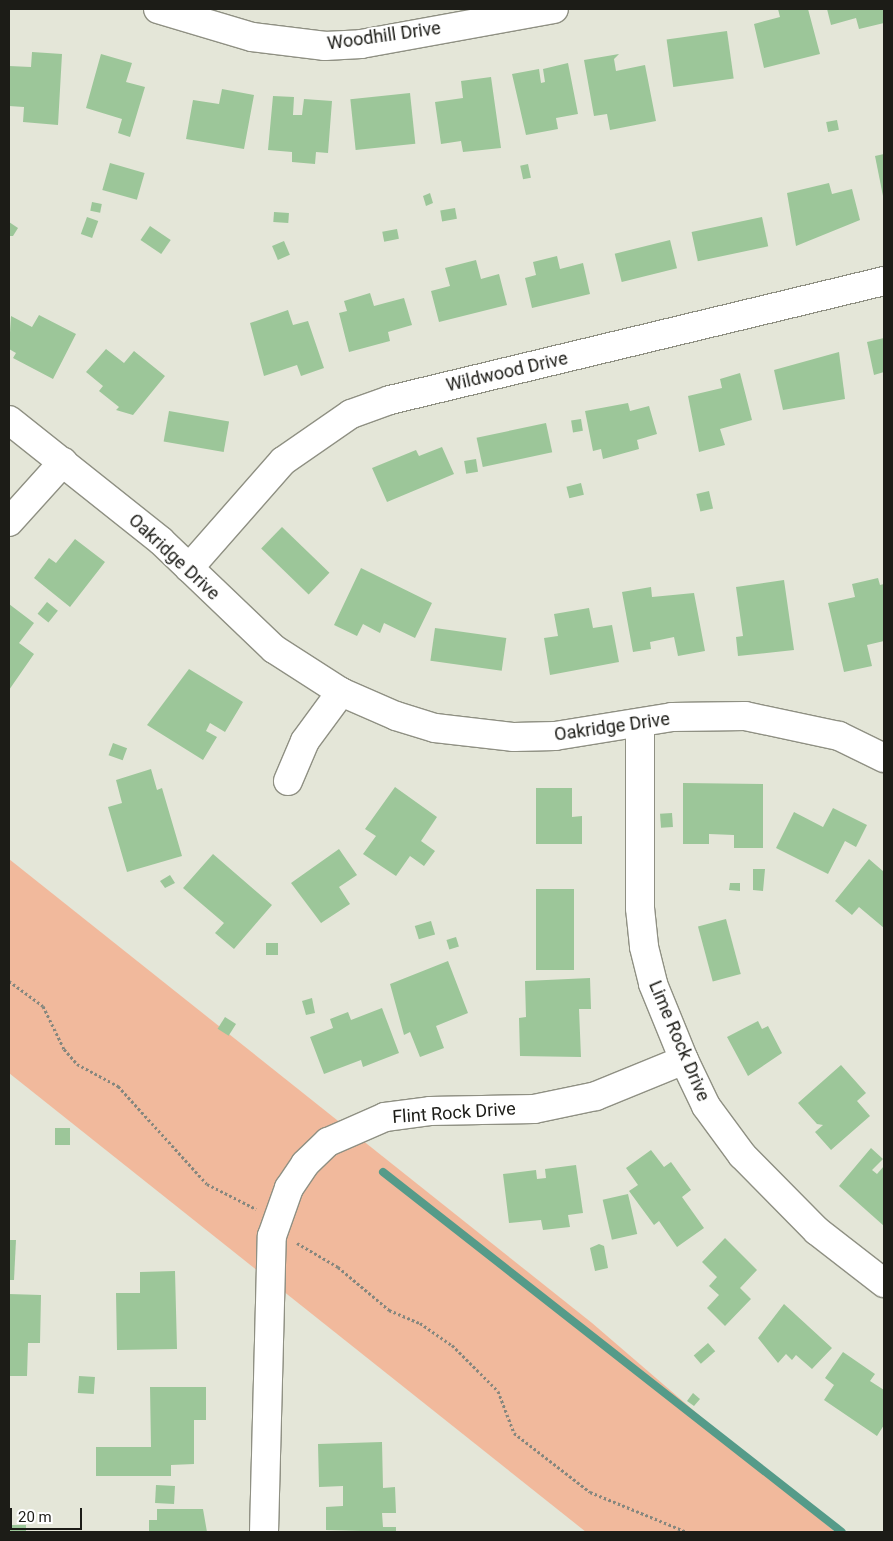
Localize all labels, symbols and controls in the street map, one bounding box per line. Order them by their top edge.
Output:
street label: Woodhill Drive [326,17,442,55]
street label: Wildwood Drive [444,348,570,396]
street label: Oakridge Drive [124,509,224,605]
street label: Oakridge Drive [553,708,671,746]
street label: Lime Rock Drive [644,978,714,1104]
street label: Flint Rock Drive [391,1098,517,1128]
scale bar [12,1498,85,1530]
text: 20 m [18,1508,52,1526]

